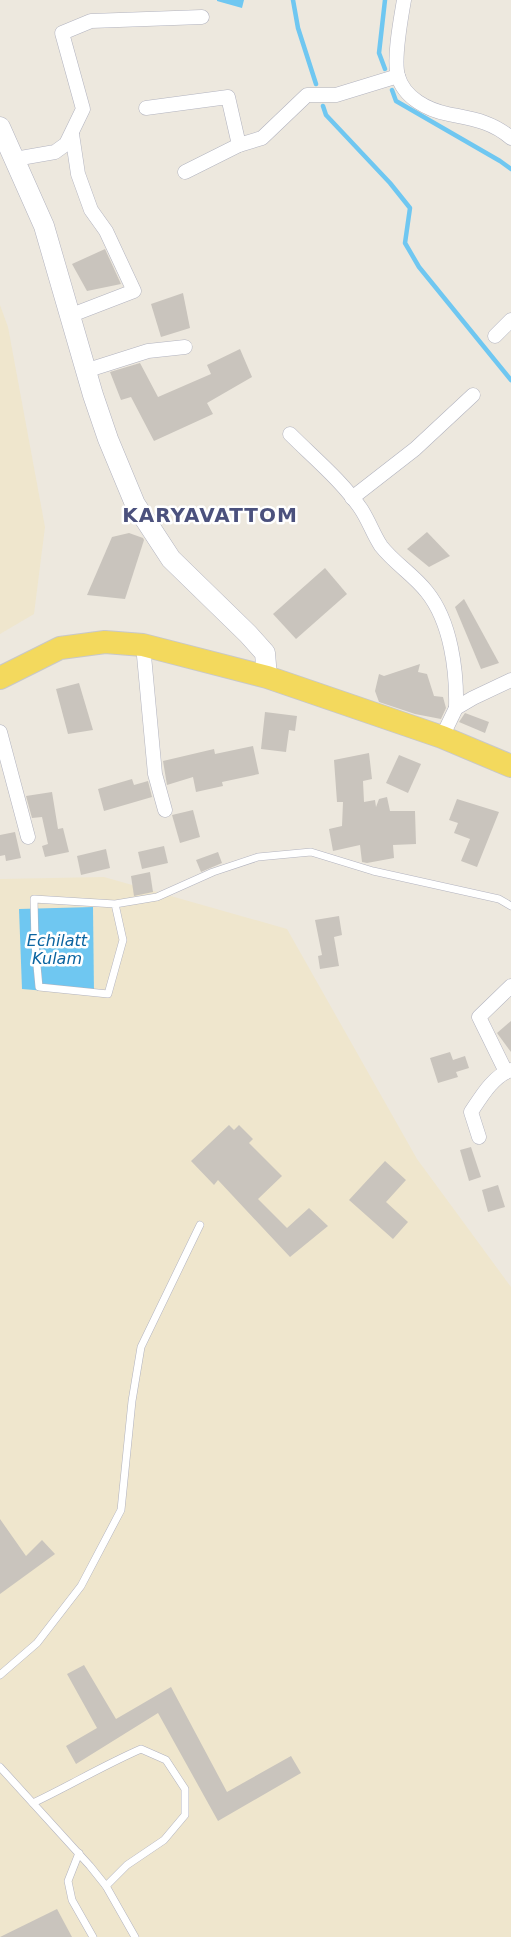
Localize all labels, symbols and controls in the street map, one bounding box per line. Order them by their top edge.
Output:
district label: KARYAVATTOM [122,503,298,527]
water label: Echilatt Kulam [27,931,88,968]

